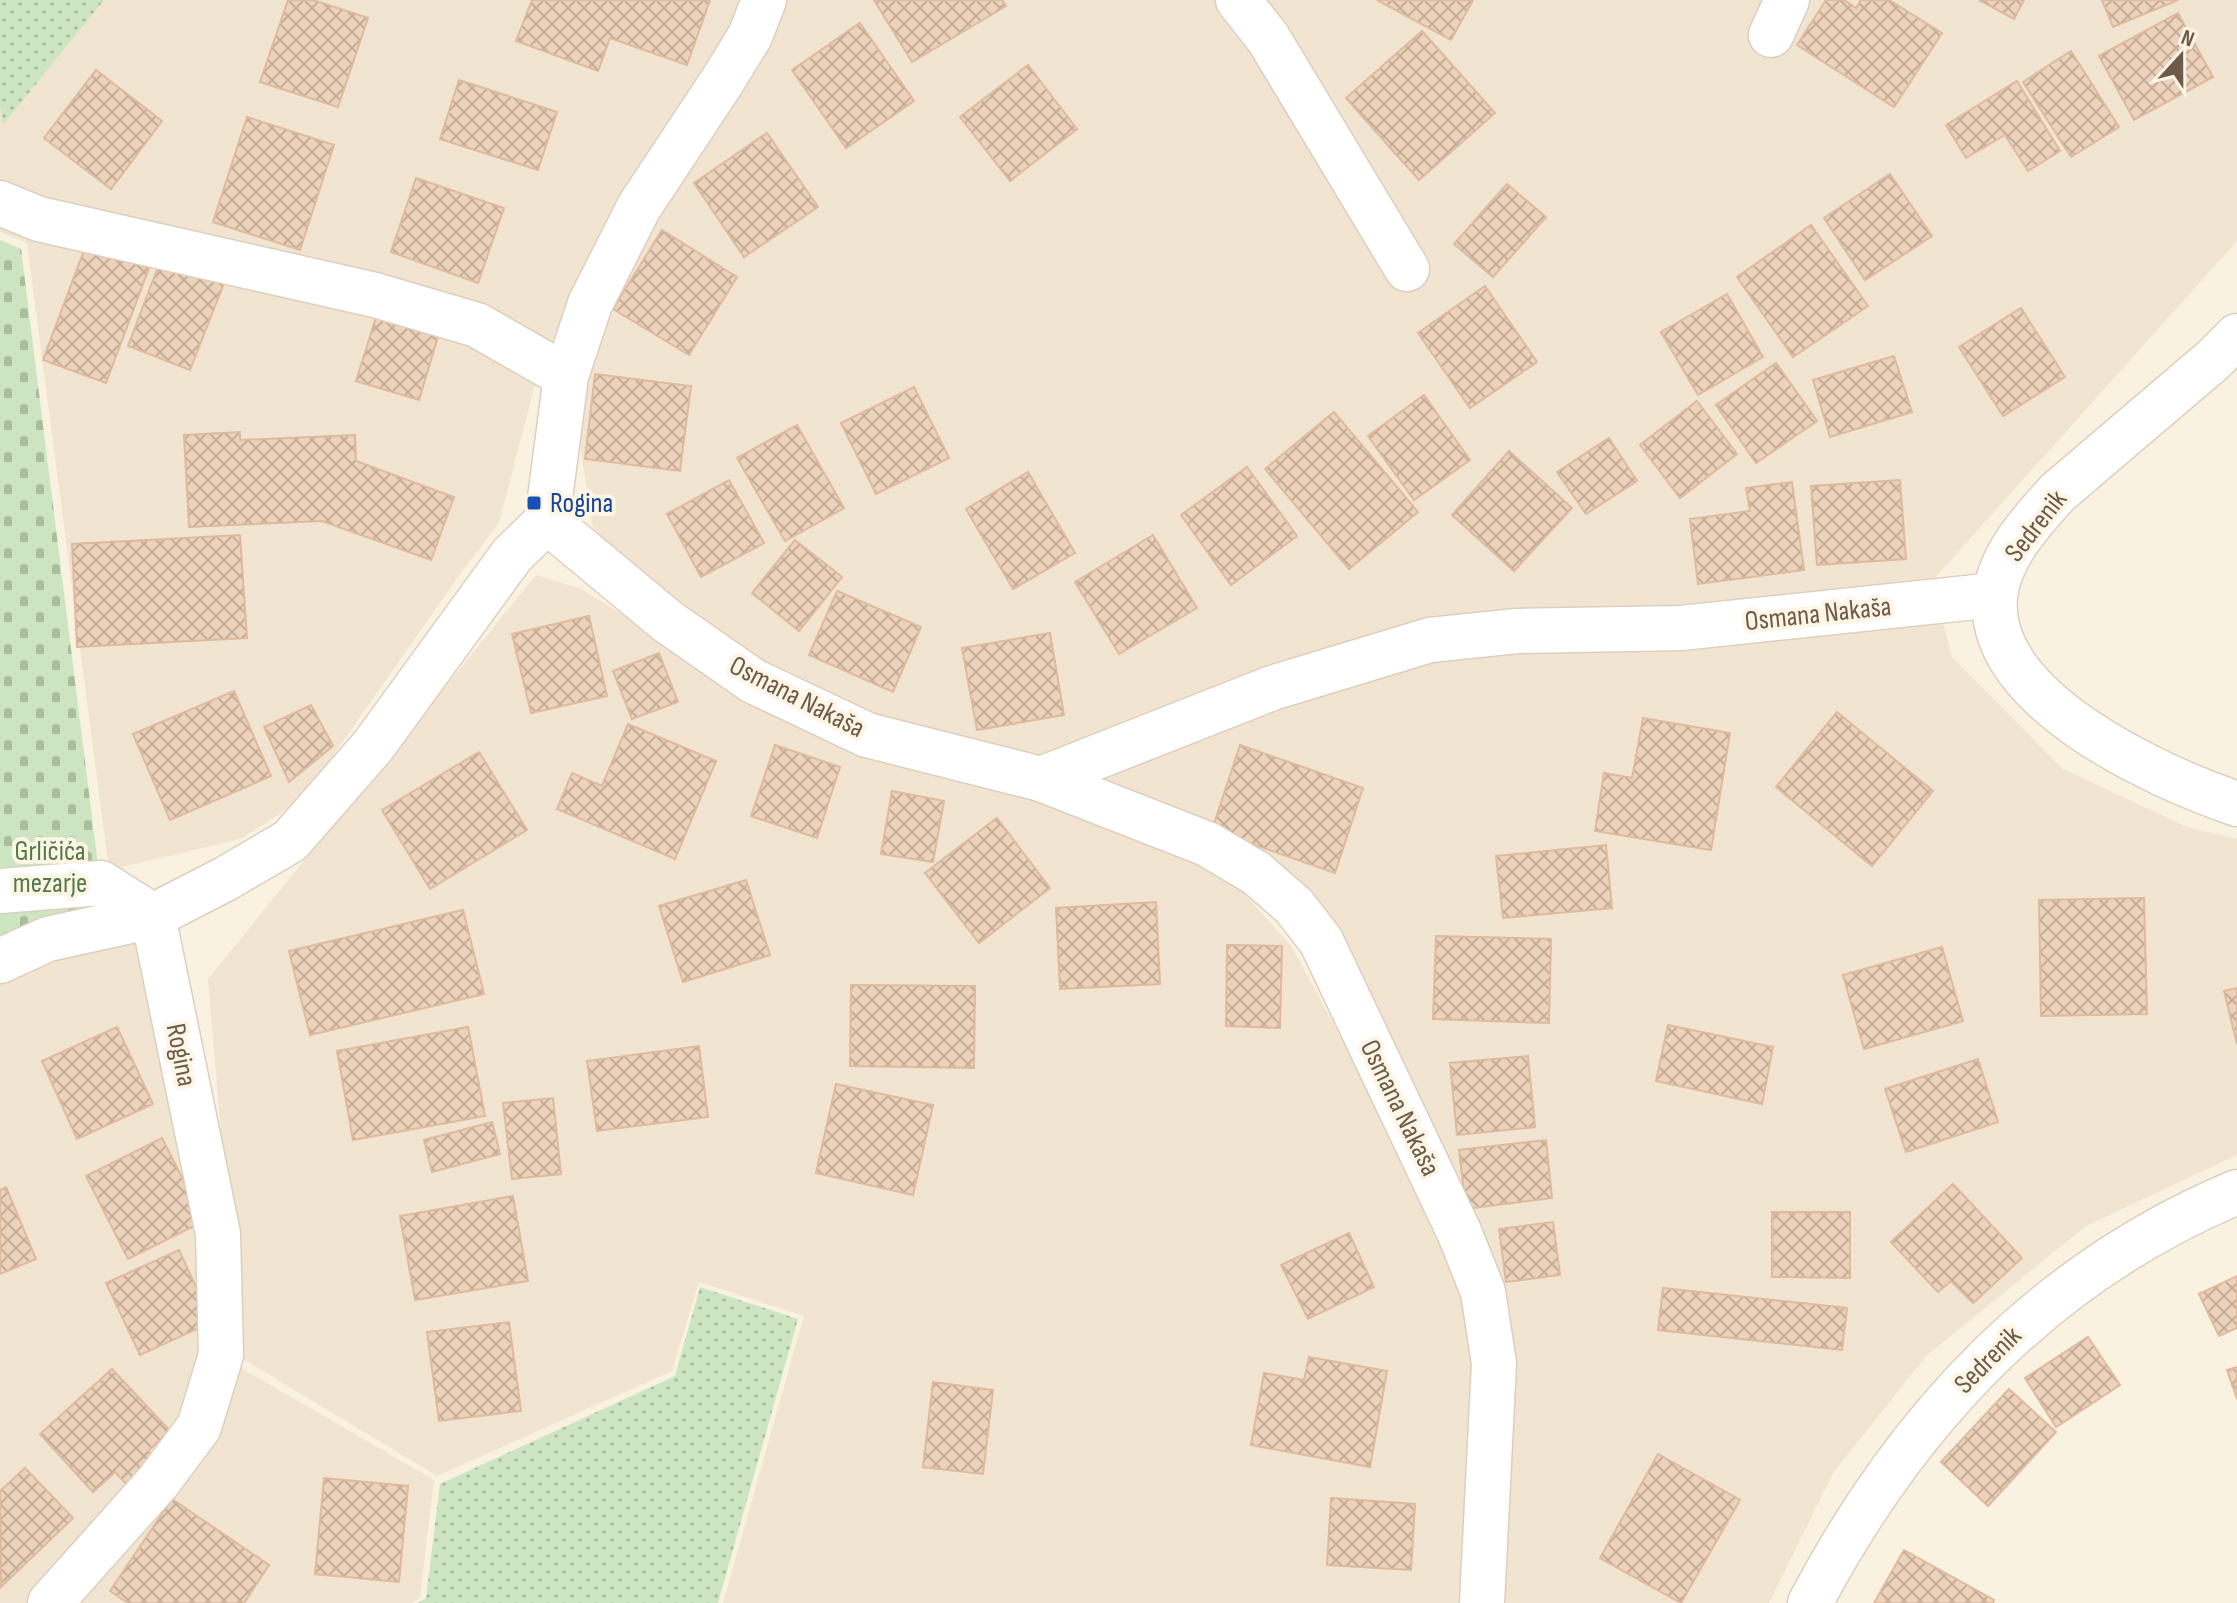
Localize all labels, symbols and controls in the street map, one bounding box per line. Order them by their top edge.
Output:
north arrow [2141,16,2221,96]
text: N [2177,24,2198,53]
street label: Sedrenik [1998,483,2074,568]
place label: Rogina [550,487,613,520]
marker: Rogina [525,494,543,512]
street label: Osmana Nakaša [1743,590,1893,638]
street label: Osmana Nakaša [724,649,870,745]
park label: Grličića mezarje [13,835,87,900]
street label: Rogina [159,1021,203,1089]
street label: Osmana Nakaša [1353,1035,1447,1181]
street label: Sedrenik [1947,1319,2029,1401]

